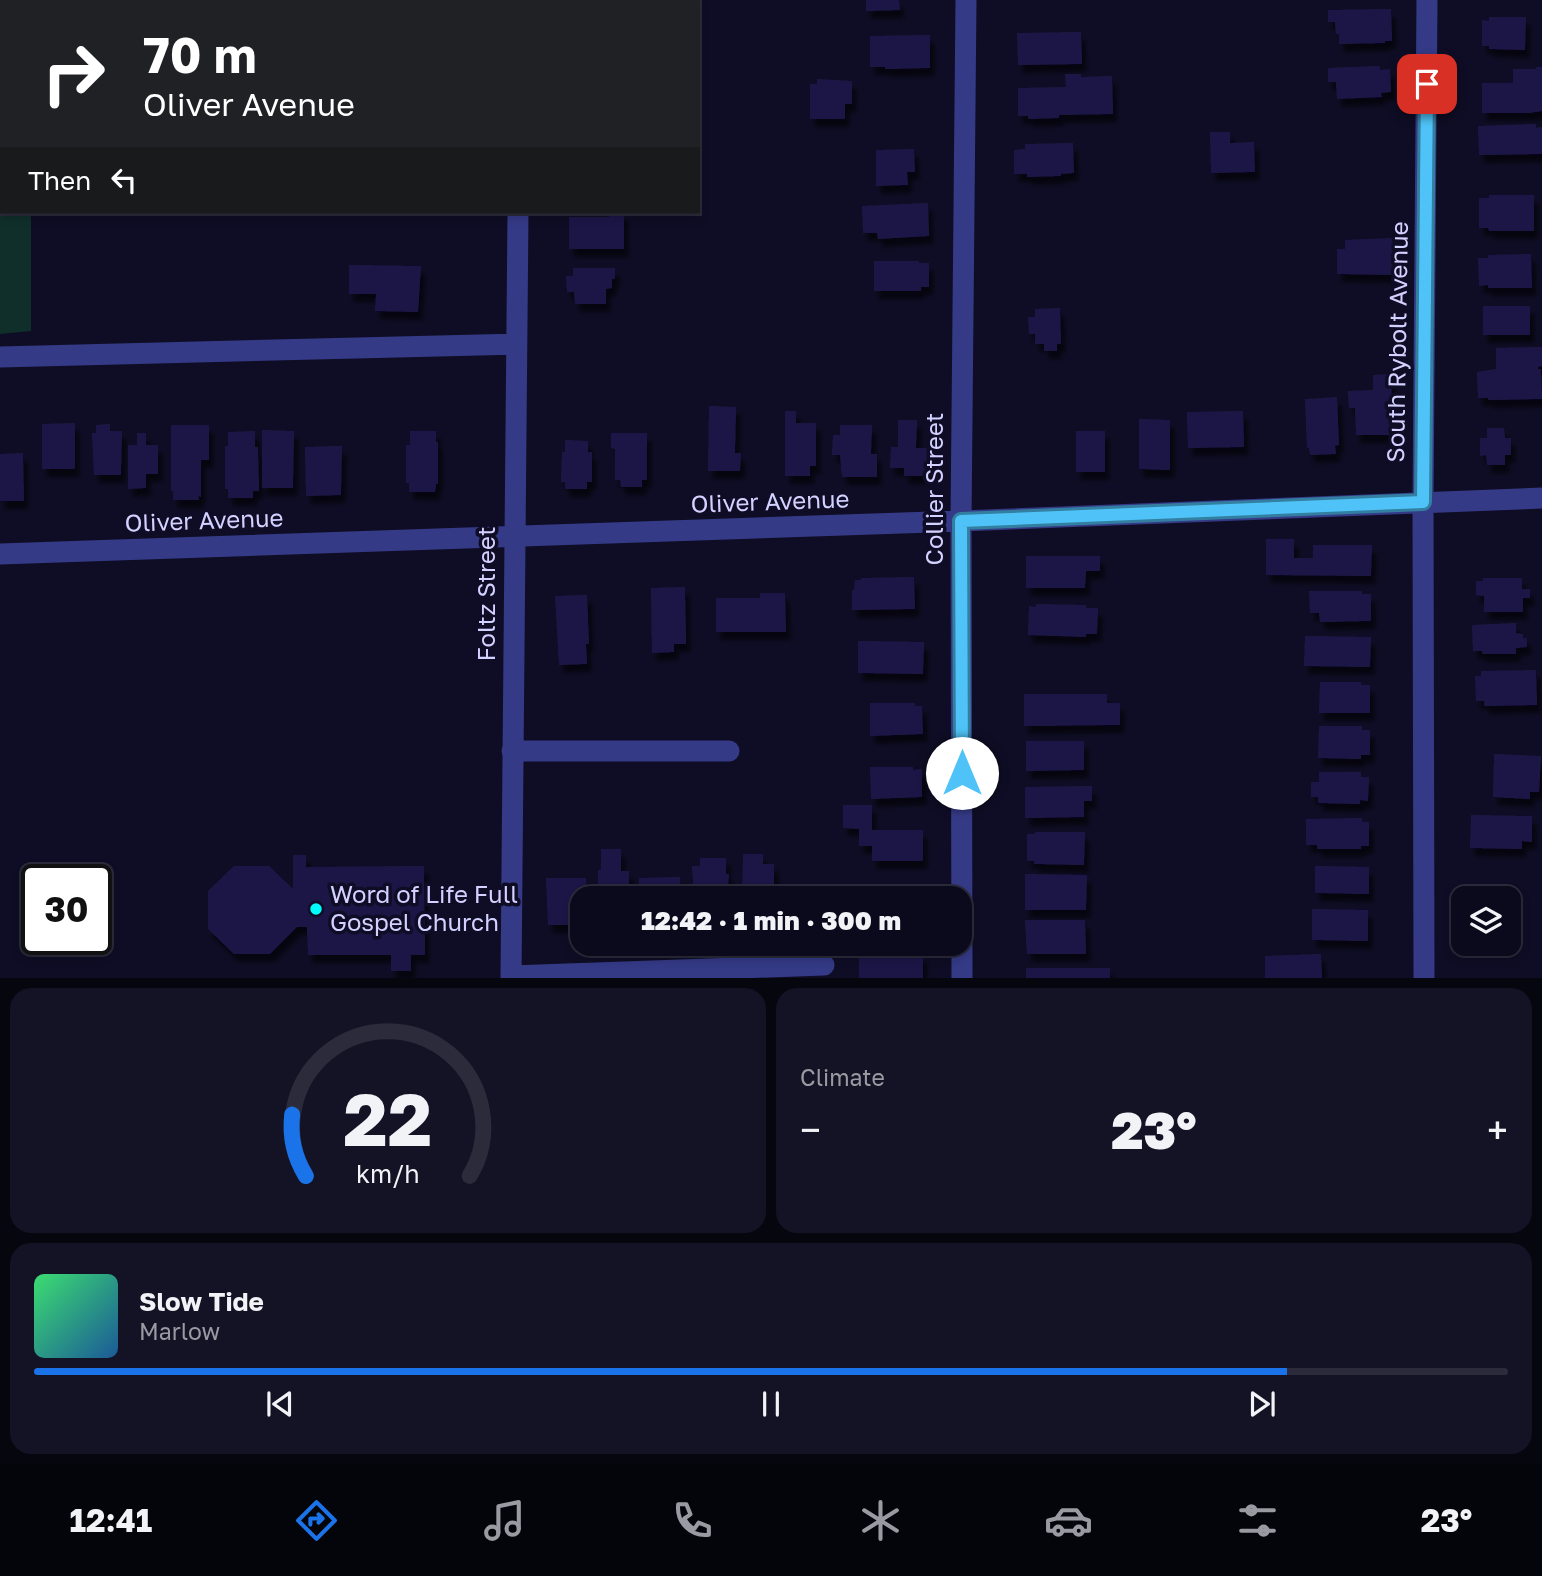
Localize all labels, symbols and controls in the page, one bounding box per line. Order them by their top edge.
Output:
text: 70 m [143,25,257,84]
icon: right [28,28,119,119]
pin [1397,54,1457,114]
icon: arrive [1408,65,1446,103]
text: Oliver Avenue [143,85,355,123]
icon: left [105,161,143,199]
text: Then [28,165,91,196]
street label: South Rybolt Avenue [1380,221,1413,463]
street label: Collier Street [919,413,948,565]
street label: Oliver Avenue [690,483,850,518]
street label: Oliver Avenue [124,502,284,537]
street label: Foltz Street [471,527,500,662]
position arrow [925,736,999,810]
speed limit sign: 30 [21,864,112,955]
place label: Word of Life Full Gospel Church [330,879,518,936]
map controls [1451,886,1521,956]
button: layers [1451,886,1521,956]
marker: Word of Life Full Gospel Church [308,901,324,917]
text: 12:42 · 1 min · 300 m [641,905,901,936]
text: Climate [800,1063,885,1091]
text: 22 [344,1076,432,1163]
text: 23° [1111,1098,1197,1160]
text: − [800,1107,821,1152]
text: + [1487,1107,1508,1152]
text: km/h [356,1158,420,1189]
text: Slow Tide [139,1286,264,1317]
text: Marlow [139,1317,220,1345]
icon: previous [261,1385,299,1423]
icon: pause [752,1385,790,1423]
icon: next [1243,1385,1281,1423]
icon: directions [292,1496,341,1545]
icon: music [480,1496,529,1545]
icon: phone [668,1496,717,1545]
icon: climate [856,1496,905,1545]
icon: car [1044,1496,1093,1545]
icon: filters [1233,1496,1282,1545]
text: 12:41 [70,1501,152,1539]
text: 23° [1421,1501,1472,1539]

